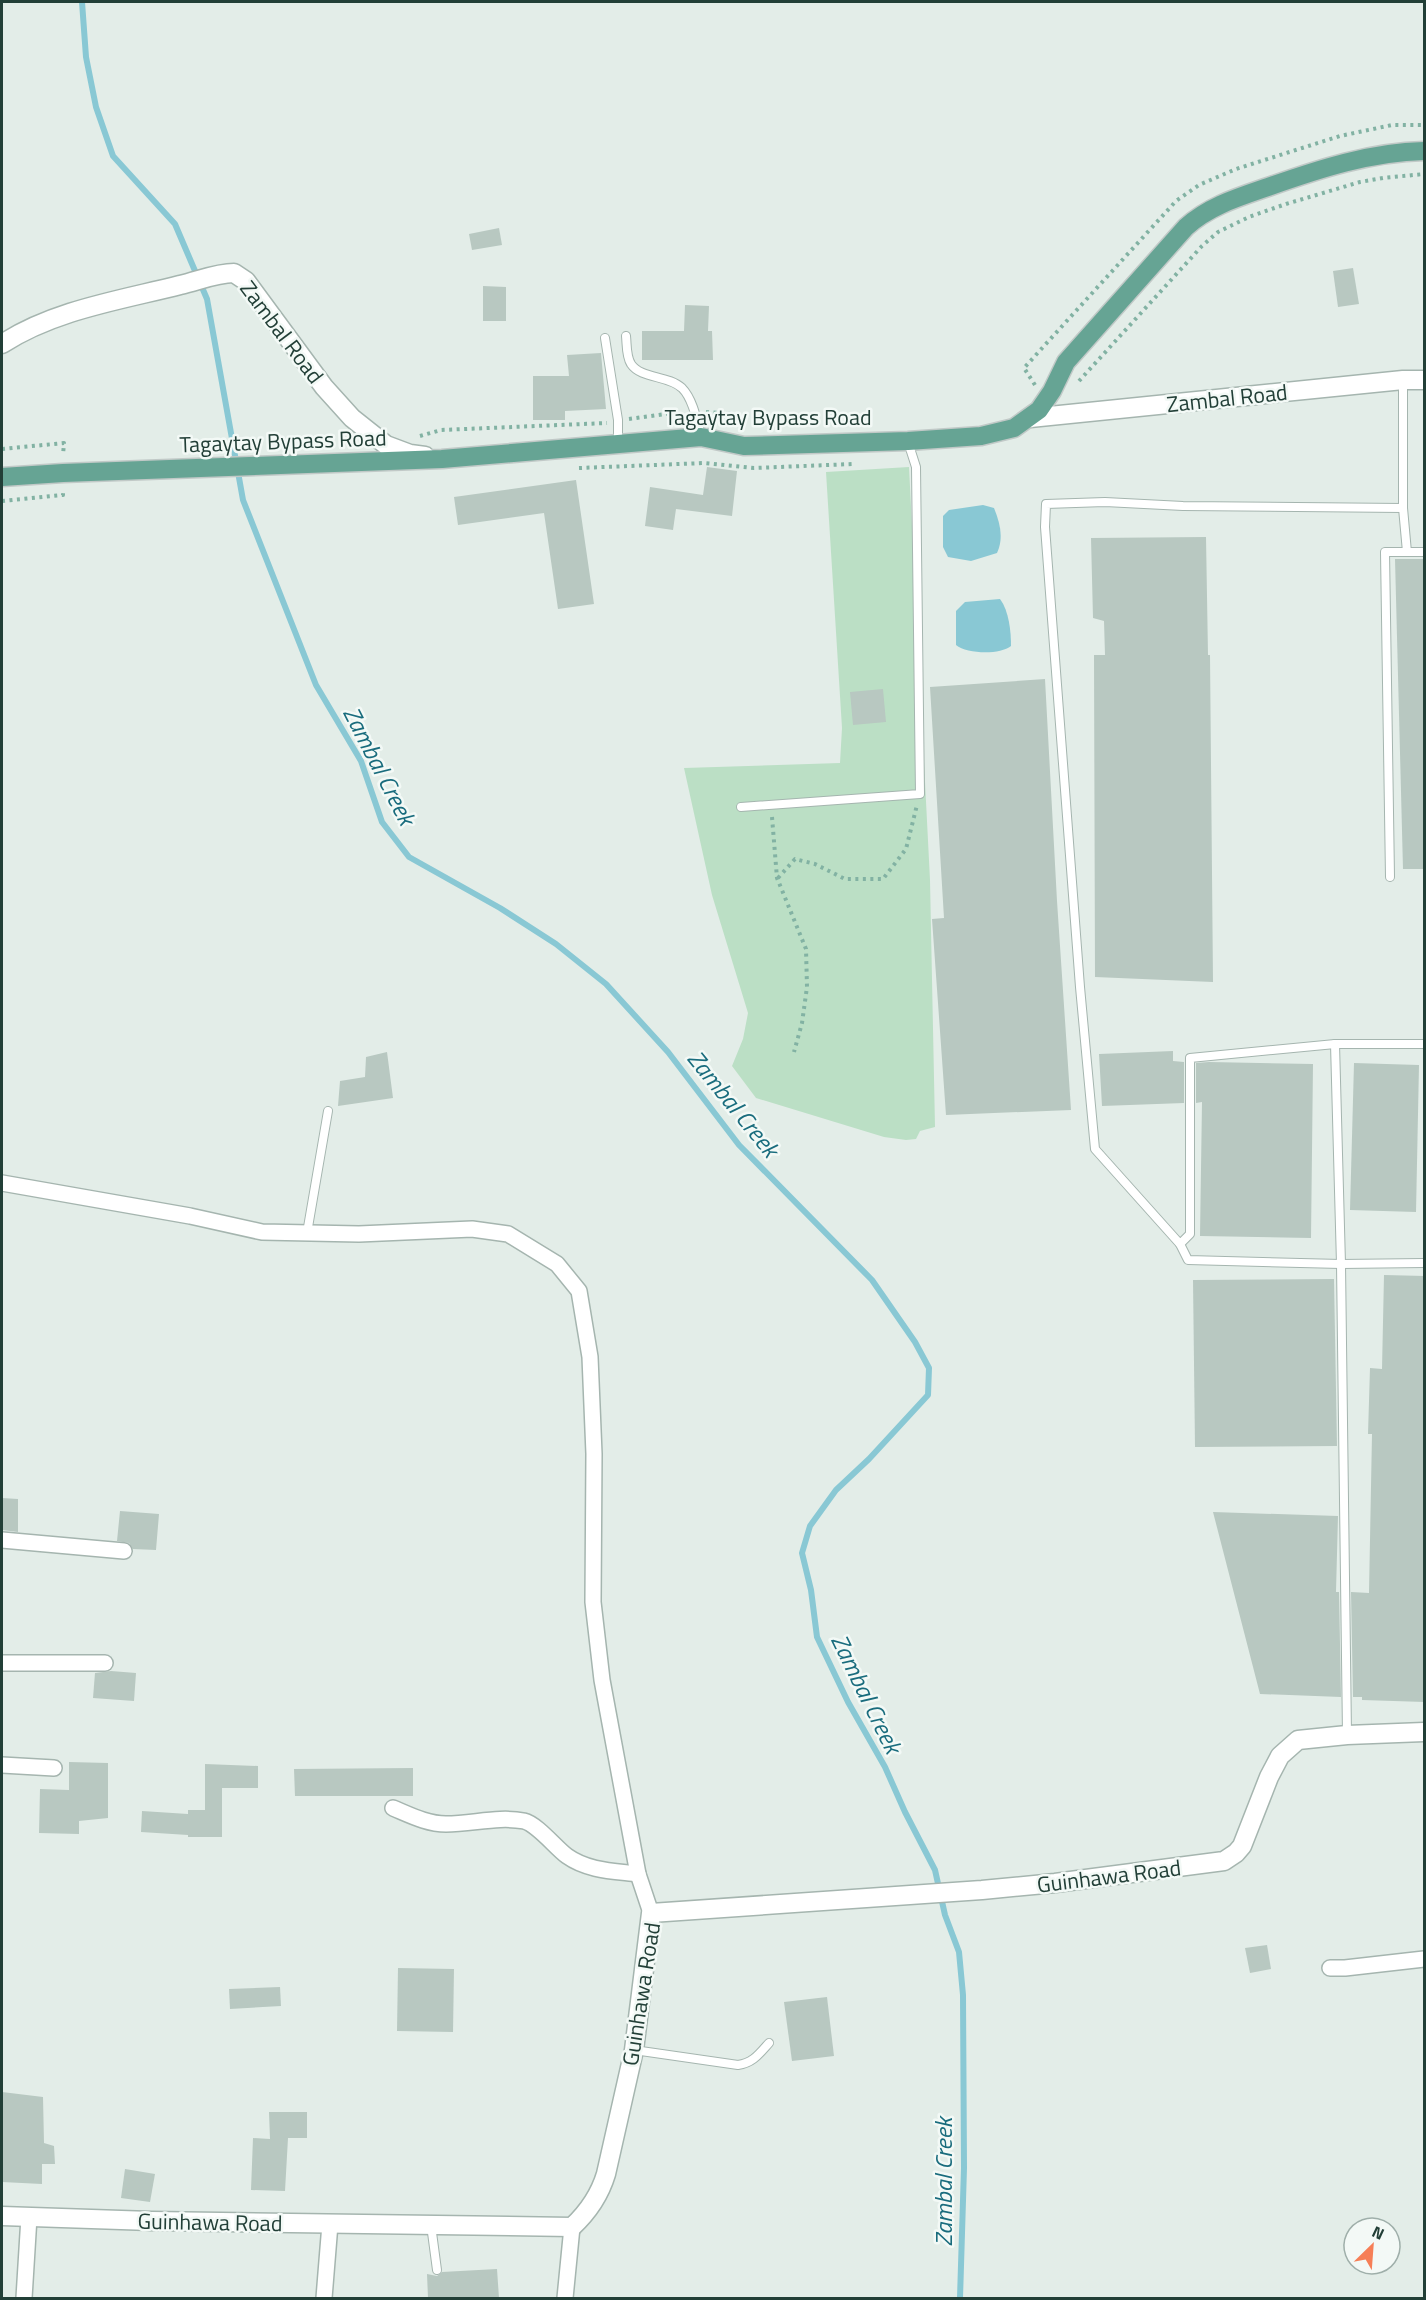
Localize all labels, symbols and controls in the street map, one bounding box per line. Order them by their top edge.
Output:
street label: Zambal Road [232,273,332,391]
street label: Zambal Road [1165,375,1289,421]
street label: Tagaytay Bypass Road [664,400,872,434]
street label: Tagaytay Bypass Road [179,420,387,462]
water label: Zambal Creek [335,700,427,834]
water label: Zambal Creek [679,1042,790,1167]
water label: Zambal Creek [822,1628,913,1762]
street label: Guinhawa Road [1035,1850,1183,1902]
street label: Guinhawa Road [613,1920,669,2068]
water label: Zambal Creek [925,2114,961,2246]
street label: Guinhawa Road [137,2204,283,2240]
north arrow [1342,2216,1402,2276]
text: N [1368,2219,1388,2246]

